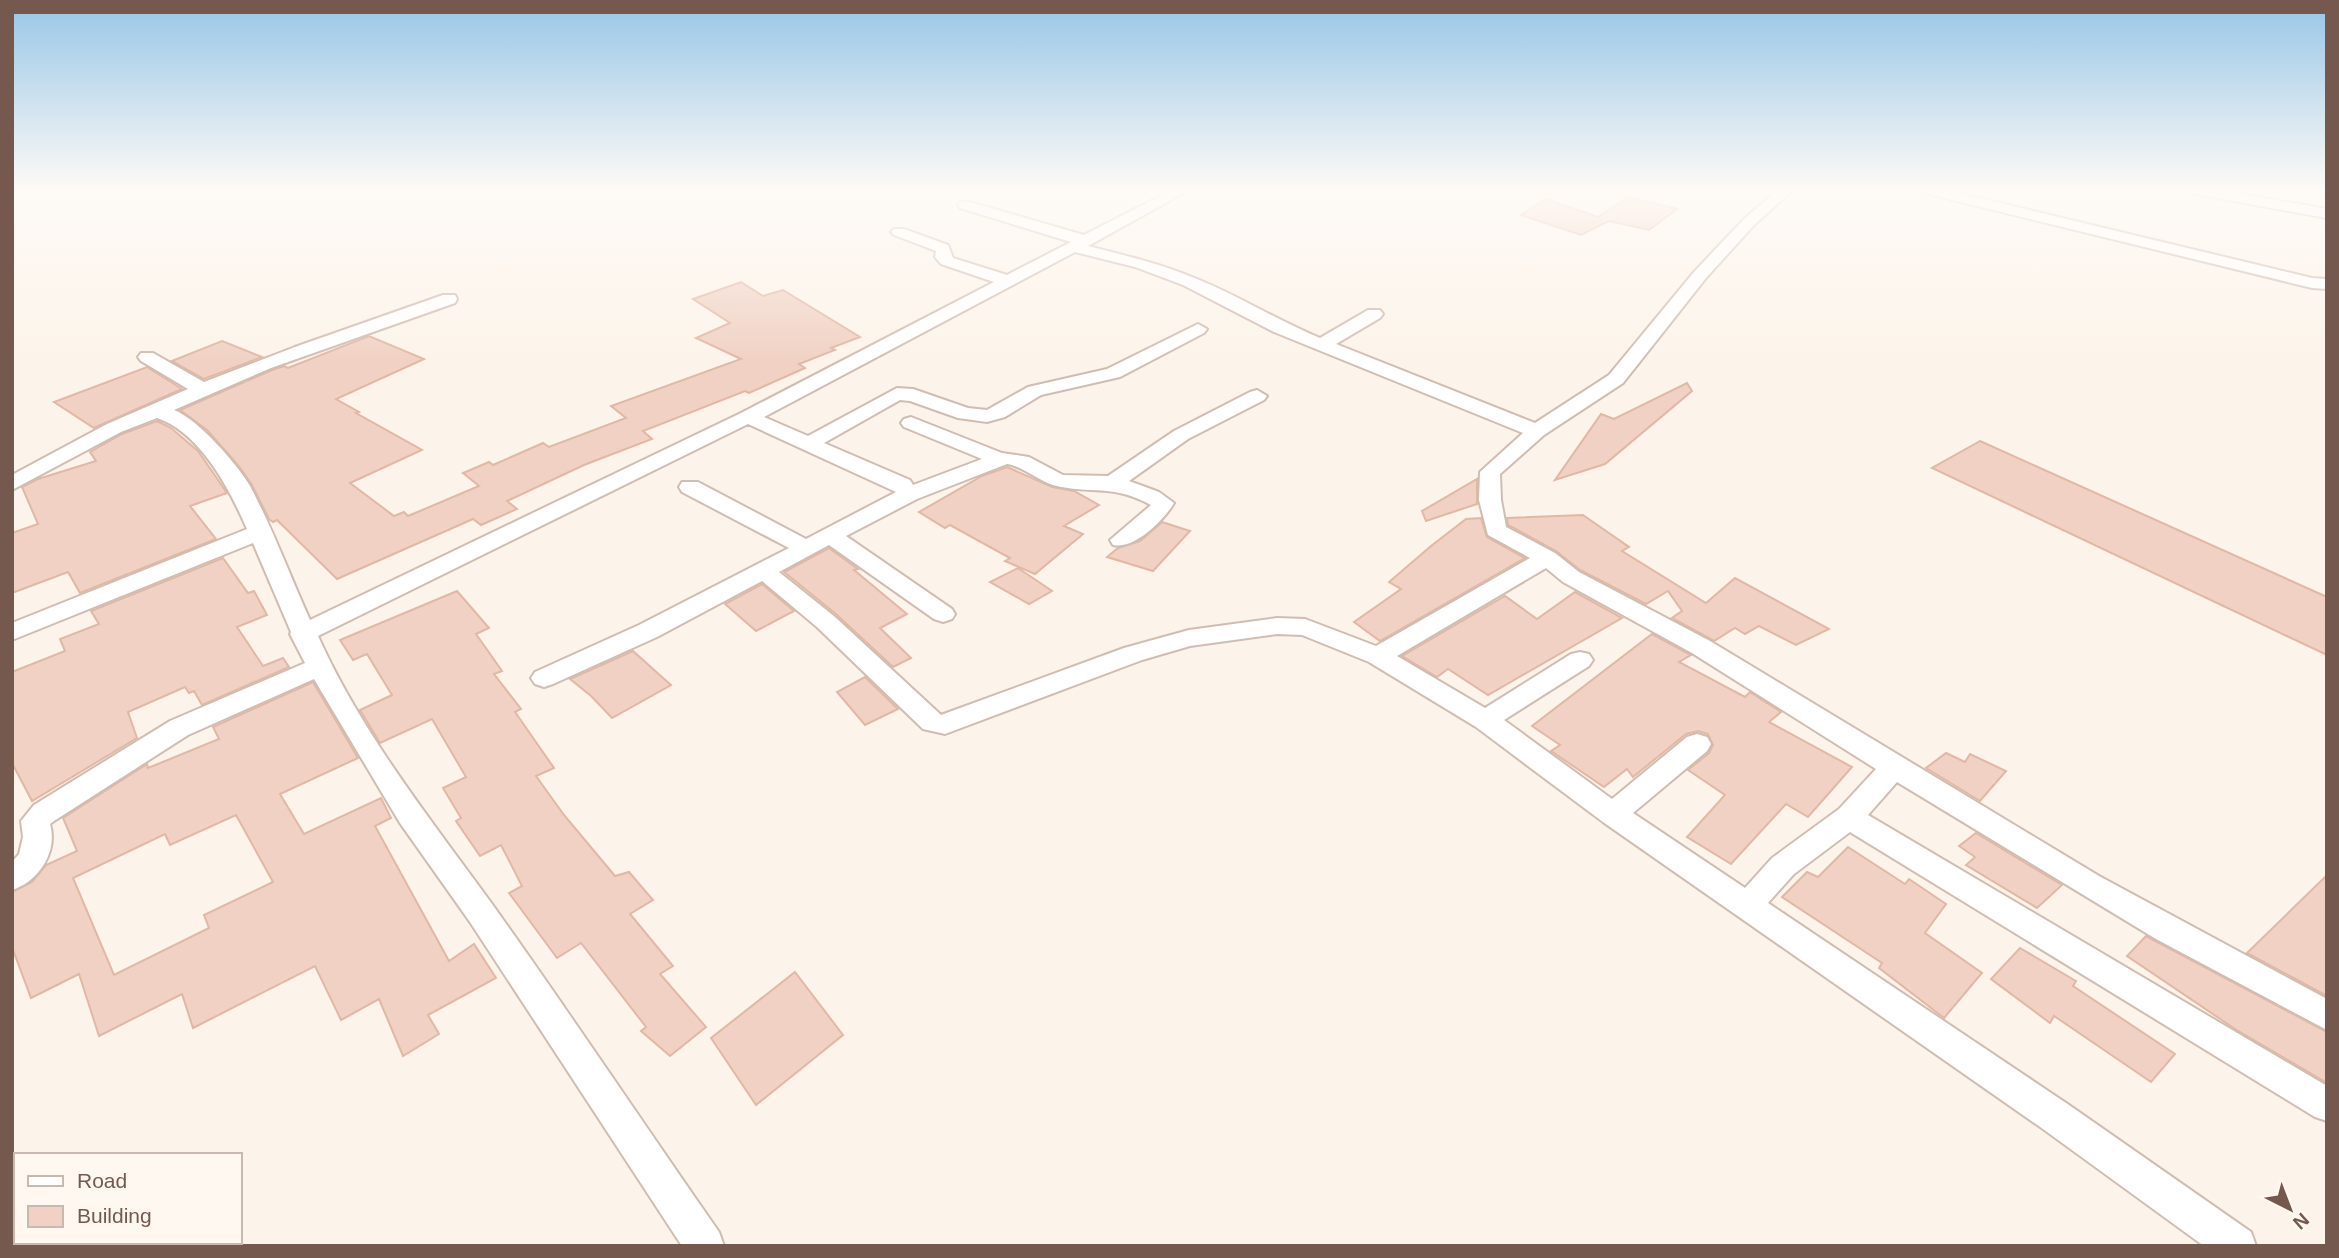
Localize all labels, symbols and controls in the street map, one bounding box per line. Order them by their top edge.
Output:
legend [14,1153,242,1244]
text: Road [77,1169,127,1192]
north arrow [2255,1174,2325,1244]
text: Building [77,1204,152,1227]
text: N [2289,1209,2313,1234]

